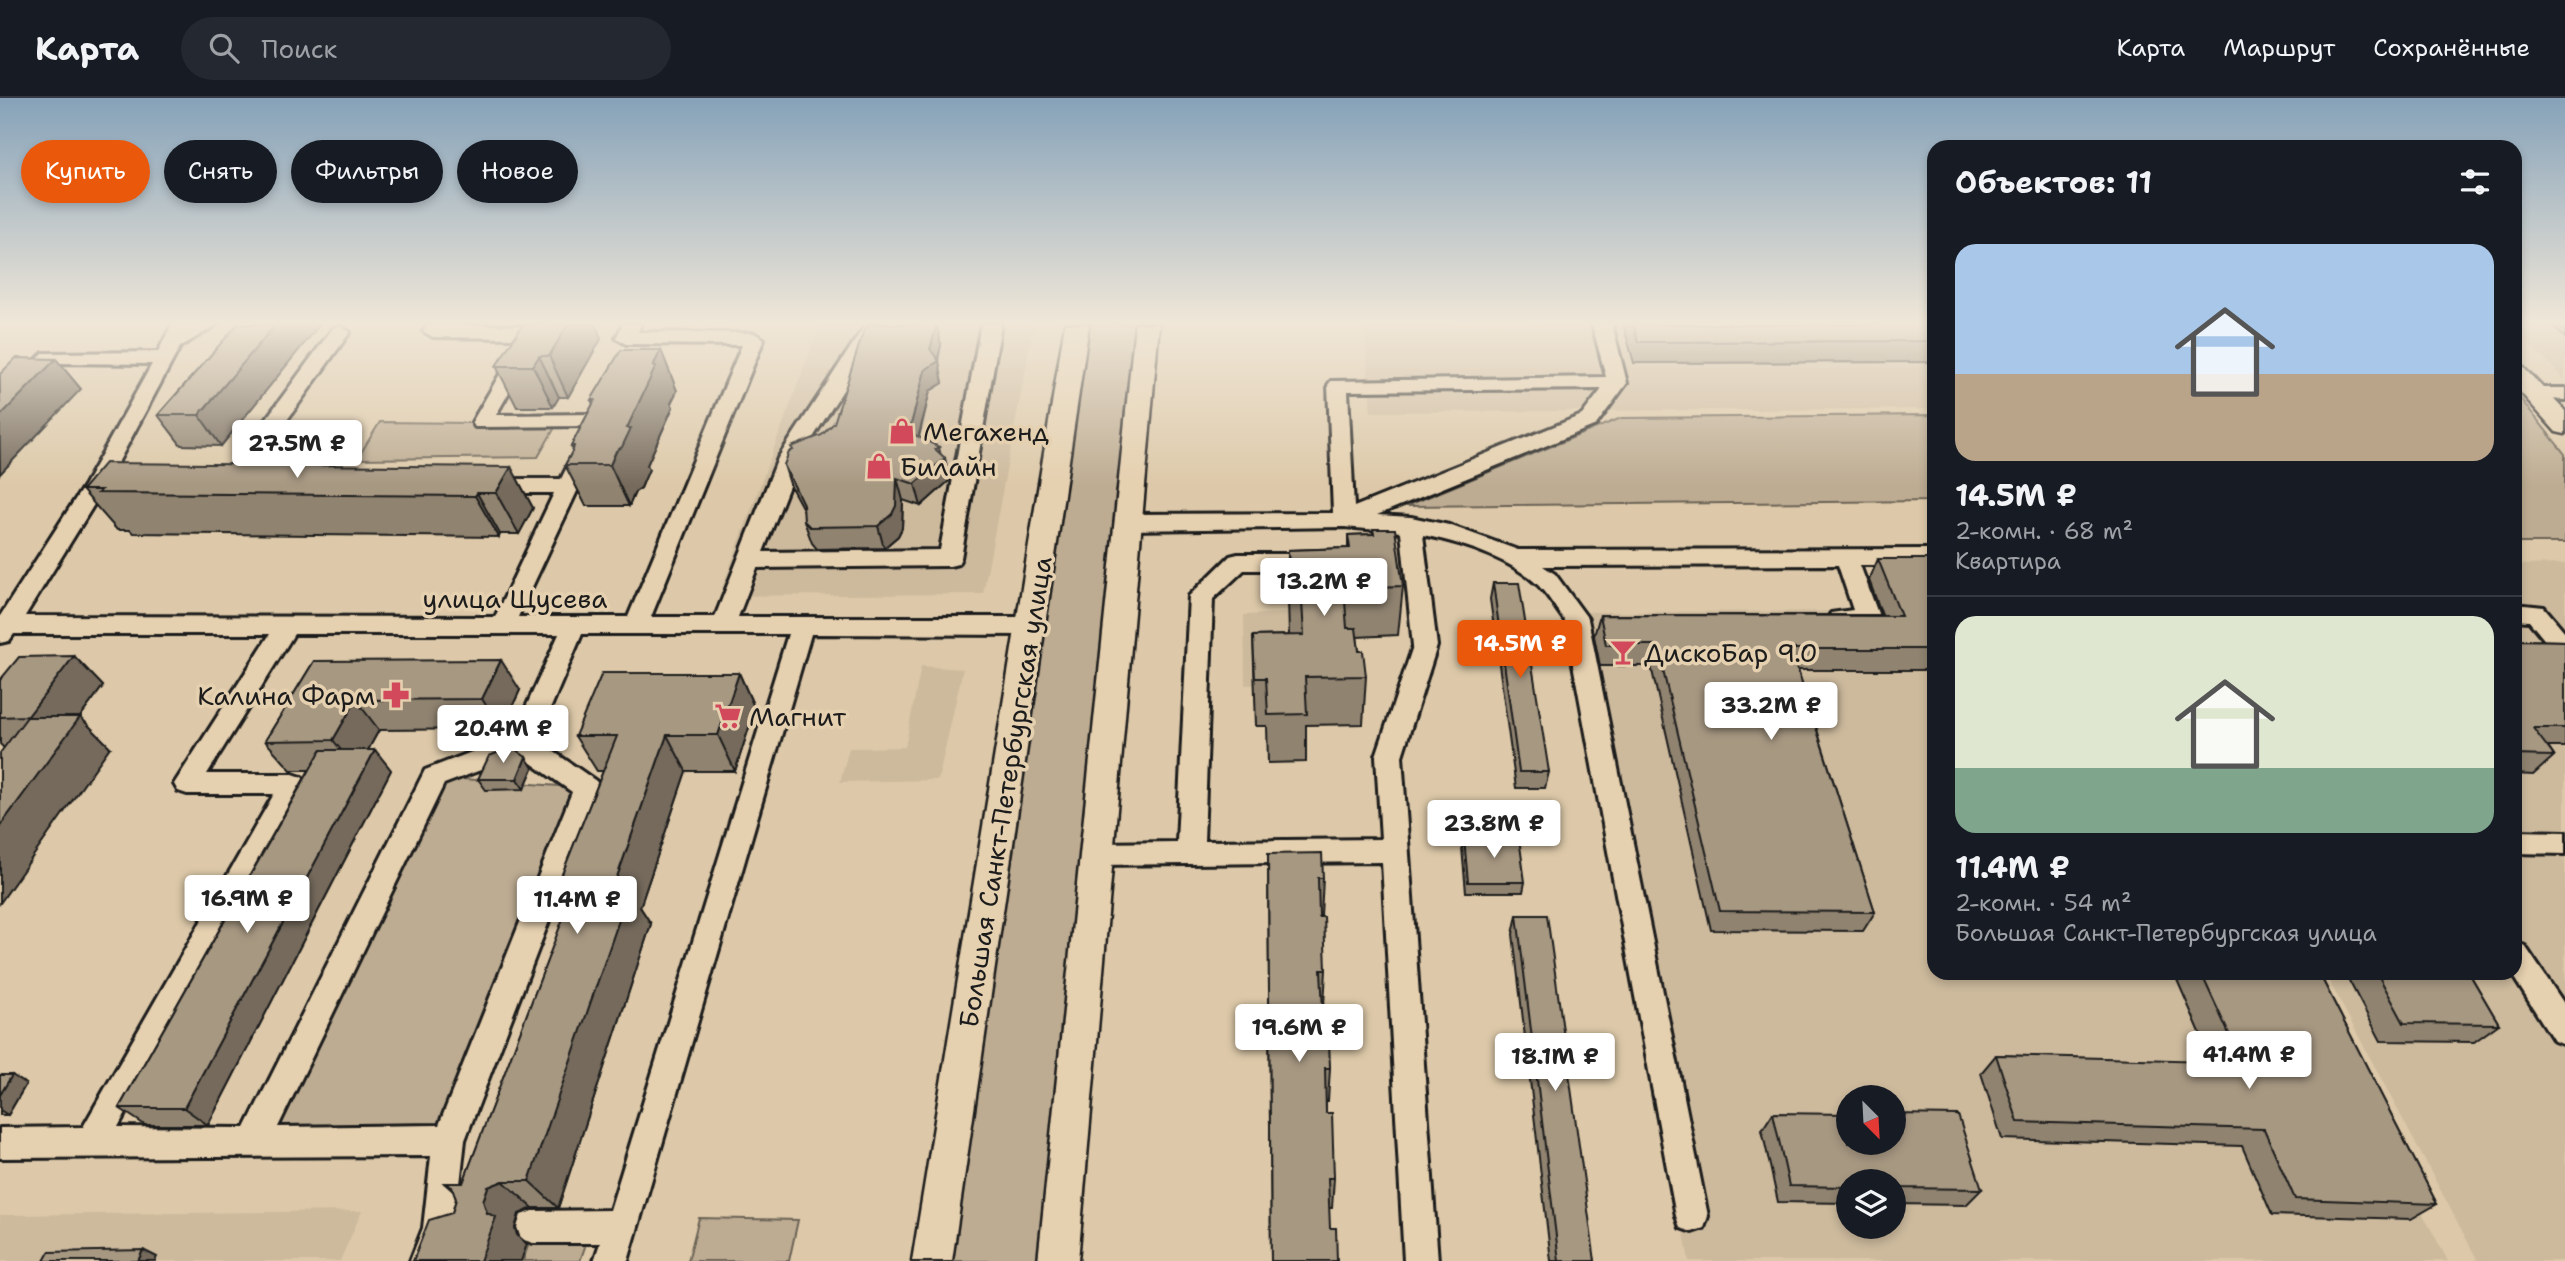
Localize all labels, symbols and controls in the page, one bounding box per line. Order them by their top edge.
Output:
search box [181,17,671,80]
text: Карта [35,26,139,71]
icon: search [205,29,243,67]
text: Поиск [261,31,337,66]
text: Карта [2117,32,2185,64]
text: Маршрут [2223,32,2335,64]
text: Сохранённые [2373,32,2530,64]
chip: Купить [21,140,150,203]
chip: Снять [164,140,277,203]
chip: Фильтры [291,140,443,203]
chip: Новое [457,140,578,203]
text: Объектов: 11 [1955,162,2152,203]
icon: filters [2456,163,2494,201]
icon: home [2162,289,2288,415]
place label: Мегахенд [923,414,1049,449]
shop icon: Мегахенд [887,416,917,446]
pin: 27.5M ₽ [232,420,362,480]
text: 27.5M ₽ [248,428,346,458]
place label: Билайн [900,449,997,484]
shop icon: Билайн [864,451,894,481]
text: 14.5M ₽ [1955,475,2077,516]
text: 2-комн. · 68 m² [1955,516,2133,546]
text: Квартира [1955,546,2061,576]
street label: Большая Санкт-Петербургская улица [950,554,1060,1030]
pin: 13.2M ₽ [1259,559,1389,618]
text: 13.2M ₽ [1276,566,1372,596]
street label: улица Щусева [422,581,608,616]
pin: 14.5M ₽ [1455,620,1585,680]
text: 14.5M ₽ [1473,628,1567,658]
place label: ДискоБар 9.0 [1644,635,1818,670]
bar icon: ДискоБар 9.0 [1608,637,1638,667]
icon: home [2162,661,2288,787]
place label: Калина Фарм [197,678,375,713]
pharmacy icon: Калина Фарм [381,680,411,710]
pin: 33.2M ₽ [1706,682,1836,742]
text: 33.2M ₽ [1721,690,1821,720]
place label: Магнит [749,699,847,734]
supermarket icon: Магнит [713,701,743,731]
pin: 20.4M ₽ [438,706,568,765]
text: 20.4M ₽ [453,713,553,743]
pin: 23.8M ₽ [1429,800,1559,860]
text: 23.8M ₽ [1443,808,1545,838]
text: 11.4M ₽ [1955,847,2070,888]
pin: 16.9M ₽ [182,876,312,935]
pin: 11.4M ₽ [512,876,642,936]
text: 16.9M ₽ [201,883,293,913]
text: 11.4M ₽ [533,884,621,914]
text: 2-комн. · 54 m² [1955,888,2132,918]
text: Большая Санкт-Петербургская улица [1955,918,2377,948]
pin: 19.6M ₽ [1234,1004,1364,1064]
text: 19.6M ₽ [1251,1012,1347,1042]
pin: 41.4M ₽ [2184,1032,2314,1091]
pin: 18.1M ₽ [1490,1034,1620,1093]
text: 41.4M ₽ [2203,1039,2295,1069]
text: 18.1M ₽ [1511,1041,1599,1071]
north arrow [1836,1085,1906,1155]
map controls [1836,1085,1906,1239]
button: layers [1836,1169,1906,1239]

